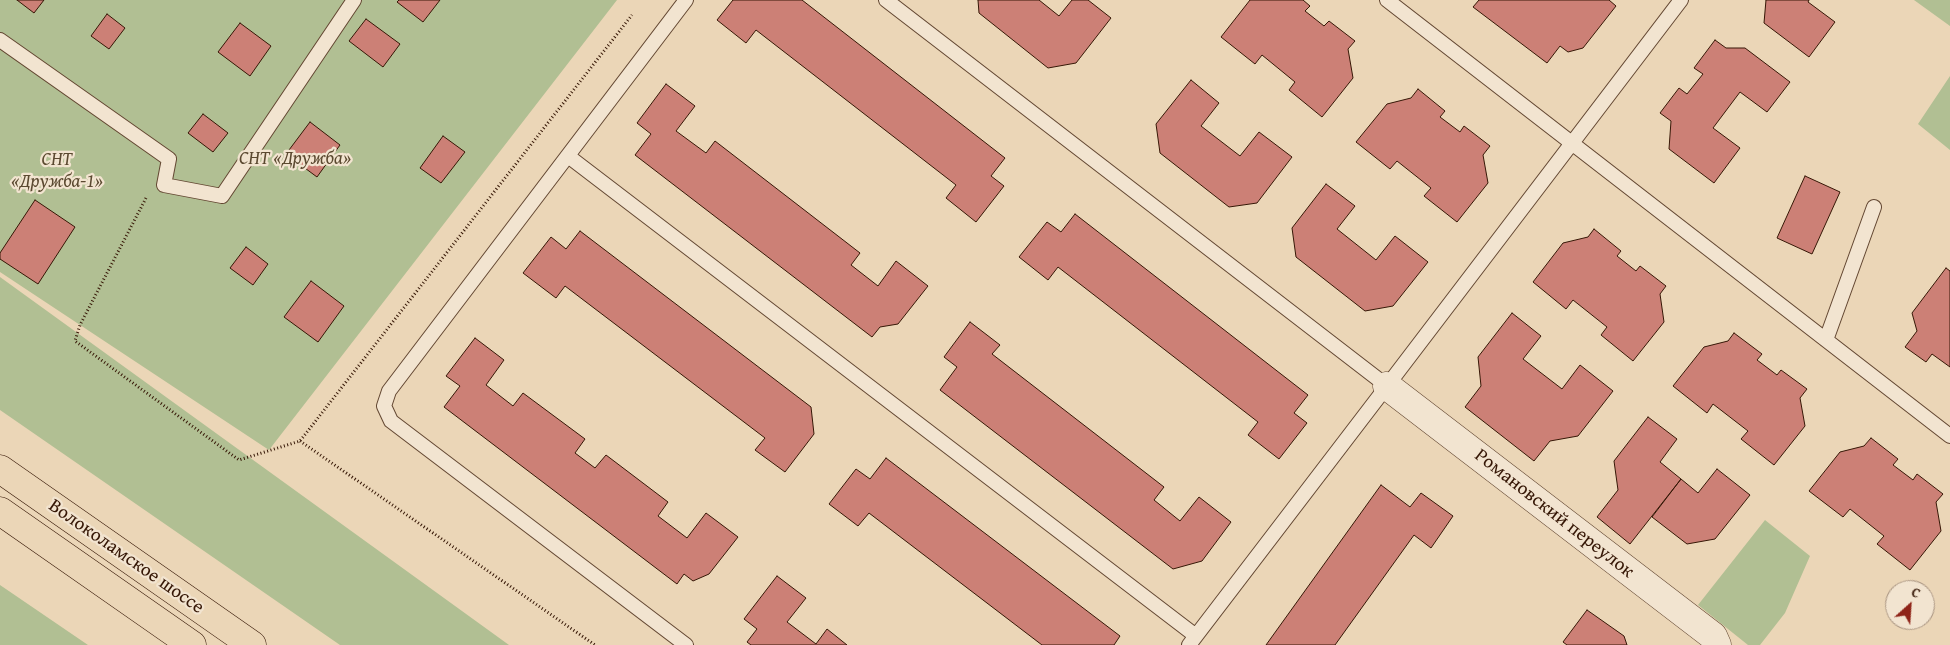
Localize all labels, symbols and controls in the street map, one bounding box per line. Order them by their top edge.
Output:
park label: СНТ «Дружба» [239,148,351,170]
park label: СНТ «Дружба-1» [11,149,103,193]
street label: Романовский переулок [1470,445,1638,583]
street label: Волоколамское шоссе [44,495,208,619]
north arrow [1885,580,1935,630]
text: С [1908,582,1924,603]

